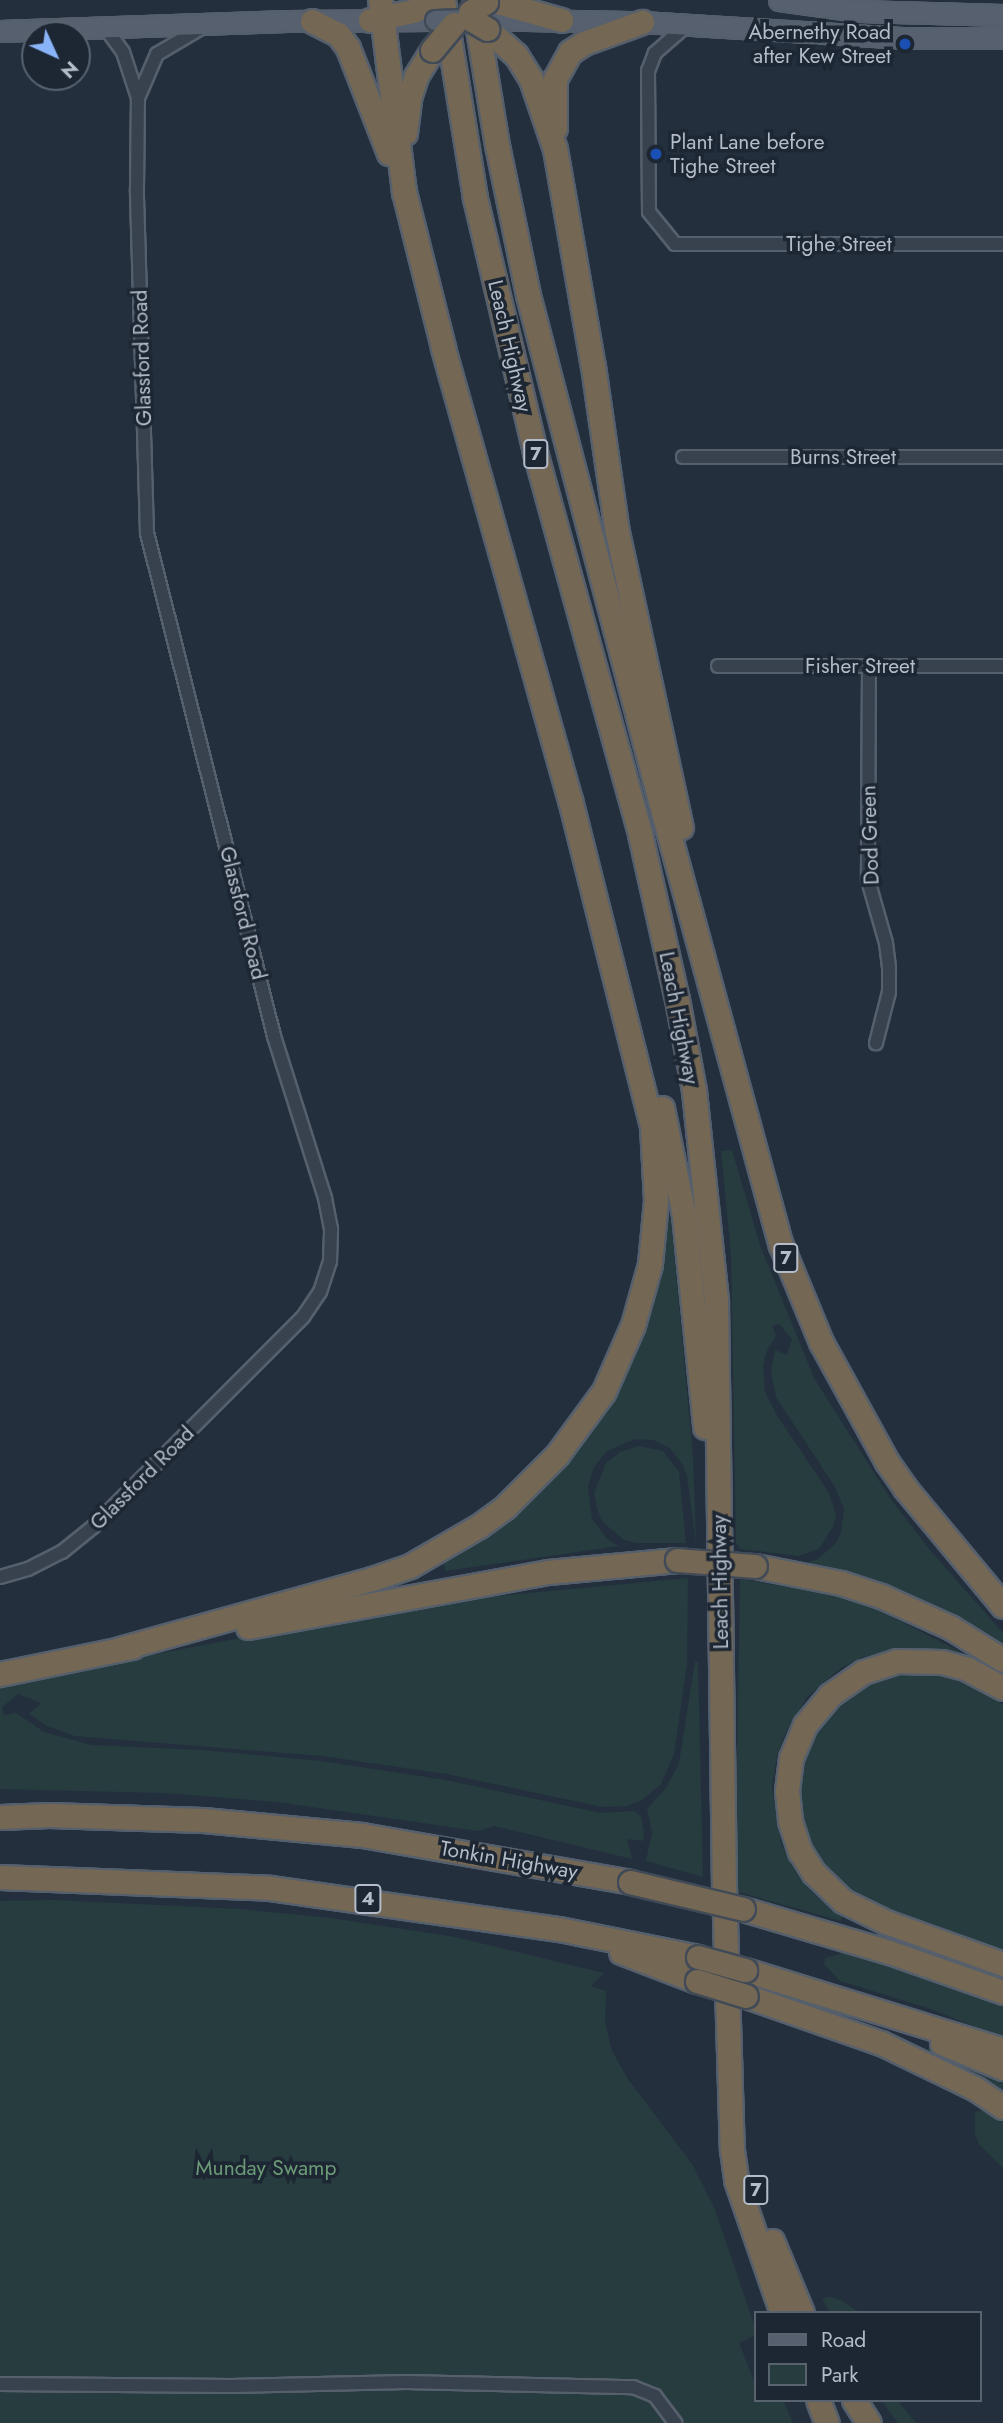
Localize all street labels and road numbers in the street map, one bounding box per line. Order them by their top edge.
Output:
street label: Tighe Street [786,231,892,257]
street label: Leach Highway [483,278,537,414]
street label: Glassford Road [127,289,157,427]
road number: 7 [522,438,550,470]
street label: Burns Street [790,444,896,470]
street label: Fisher Street [805,653,915,679]
street label: Dod Green [856,785,884,885]
street label: Glassford Road [214,844,272,982]
street label: Leach Highway [654,950,704,1086]
road number: 7 [772,1242,800,1274]
street label: Glassford Road [85,1421,199,1535]
street label: Leach Highway [706,1514,734,1650]
street label: Tonkin Highway [438,1836,580,1884]
road number: 4 [354,1884,382,1914]
road number: 7 [742,2174,770,2206]

